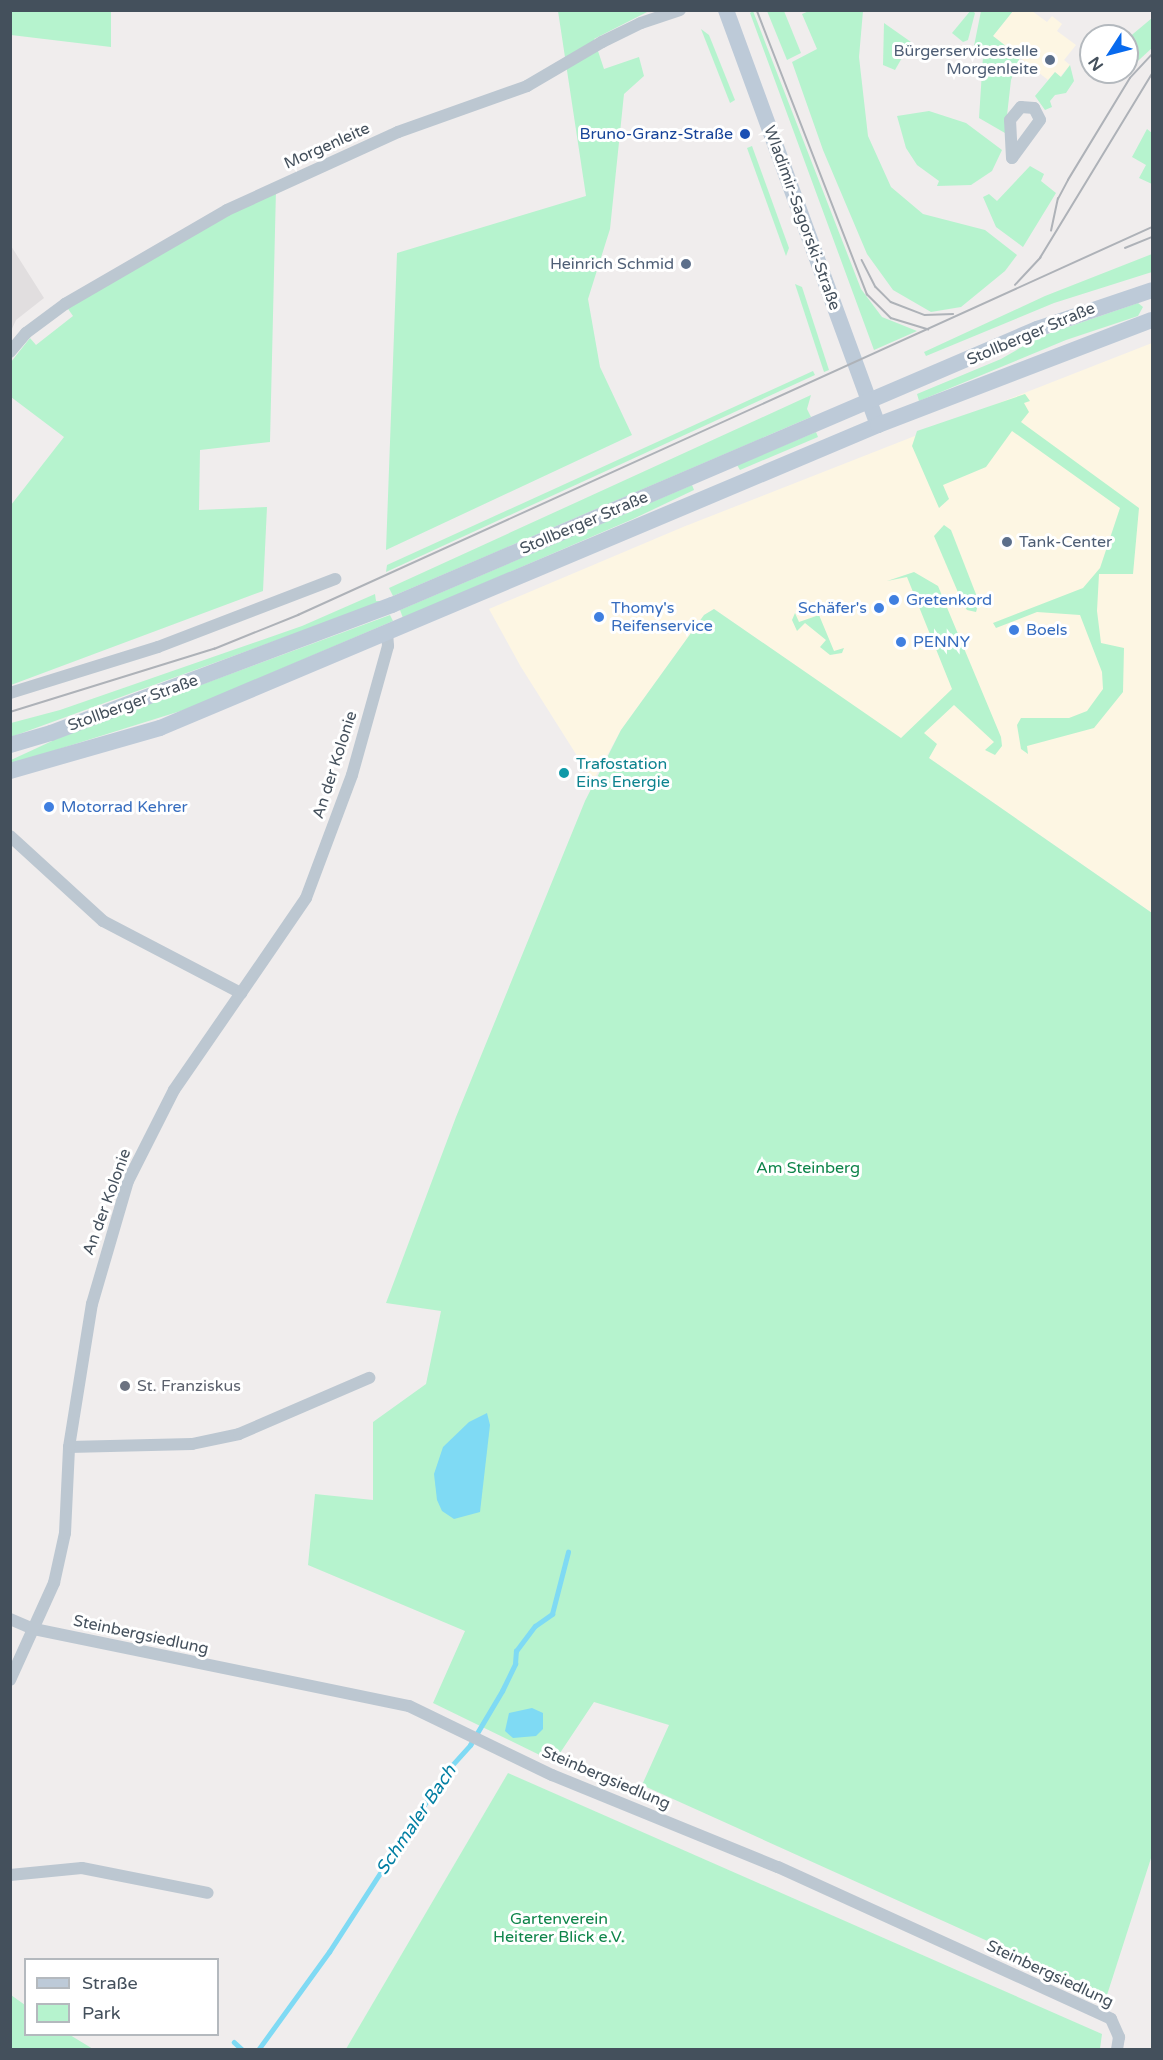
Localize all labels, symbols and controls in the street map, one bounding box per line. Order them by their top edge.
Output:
north arrow [1079,24,1139,84]
place label: Bürgerservicestelle Morgenleite [894,41,1038,79]
text: N [1084,52,1108,74]
marker: Bürgerservicestelle Morgenleite [1043,53,1057,67]
street label: Morgenleite [281,119,373,173]
street label: Wladimir-Sagorski-Straße [760,123,844,313]
place label: Bruno-Granz-Straße [579,124,733,144]
marker: Bruno-Granz-Straße [738,127,752,141]
place label: Heinrich Schmid [550,254,674,274]
marker: Heinrich Schmid [679,257,693,271]
street label: Stollberger Straße [964,298,1098,370]
street label: Stollberger Straße [517,487,651,559]
place label: Tank-Center [1019,532,1112,552]
marker: Tank-Center [1000,535,1014,549]
place label: Gretenkord [906,590,992,610]
marker: Gretenkord [887,593,901,607]
place label: Thomy's Reifenservice [611,598,713,636]
place label: Schäfer's [798,598,867,618]
marker: Schäfer's [872,601,886,615]
marker: Thomy's Reifenservice [592,610,606,624]
place label: Boels [1026,620,1067,640]
marker: Boels [1007,623,1021,637]
place label: PENNY [913,632,970,652]
marker: PENNY [894,635,908,649]
street label: Stollberger Straße [65,671,201,735]
street label: An der Kolonie [309,709,361,821]
place label: Trafostation Eins Energie [576,754,670,792]
marker: Trafostation Eins Energie [557,766,571,780]
place label: Motorrad Kehrer [61,797,188,817]
marker: Motorrad Kehrer [42,800,56,814]
street label: An der Kolonie [79,1146,135,1258]
park label: Am Steinberg [756,1158,860,1178]
place label: St. Franziskus [137,1376,241,1396]
marker: St. Franziskus [118,1379,132,1393]
street label: Steinbergsiedlung [72,1611,210,1659]
street label: Steinbergsiedlung [539,1742,673,1814]
water label: Schmaler Bach [371,1761,461,1879]
park label: Gartenverein Heiterer Blick e.V. [493,1909,625,1947]
street label: Steinbergsiedlung [983,1936,1117,2012]
legend [24,1958,219,2036]
text: Straße [82,1972,138,1994]
text: Park [82,2002,120,2024]

